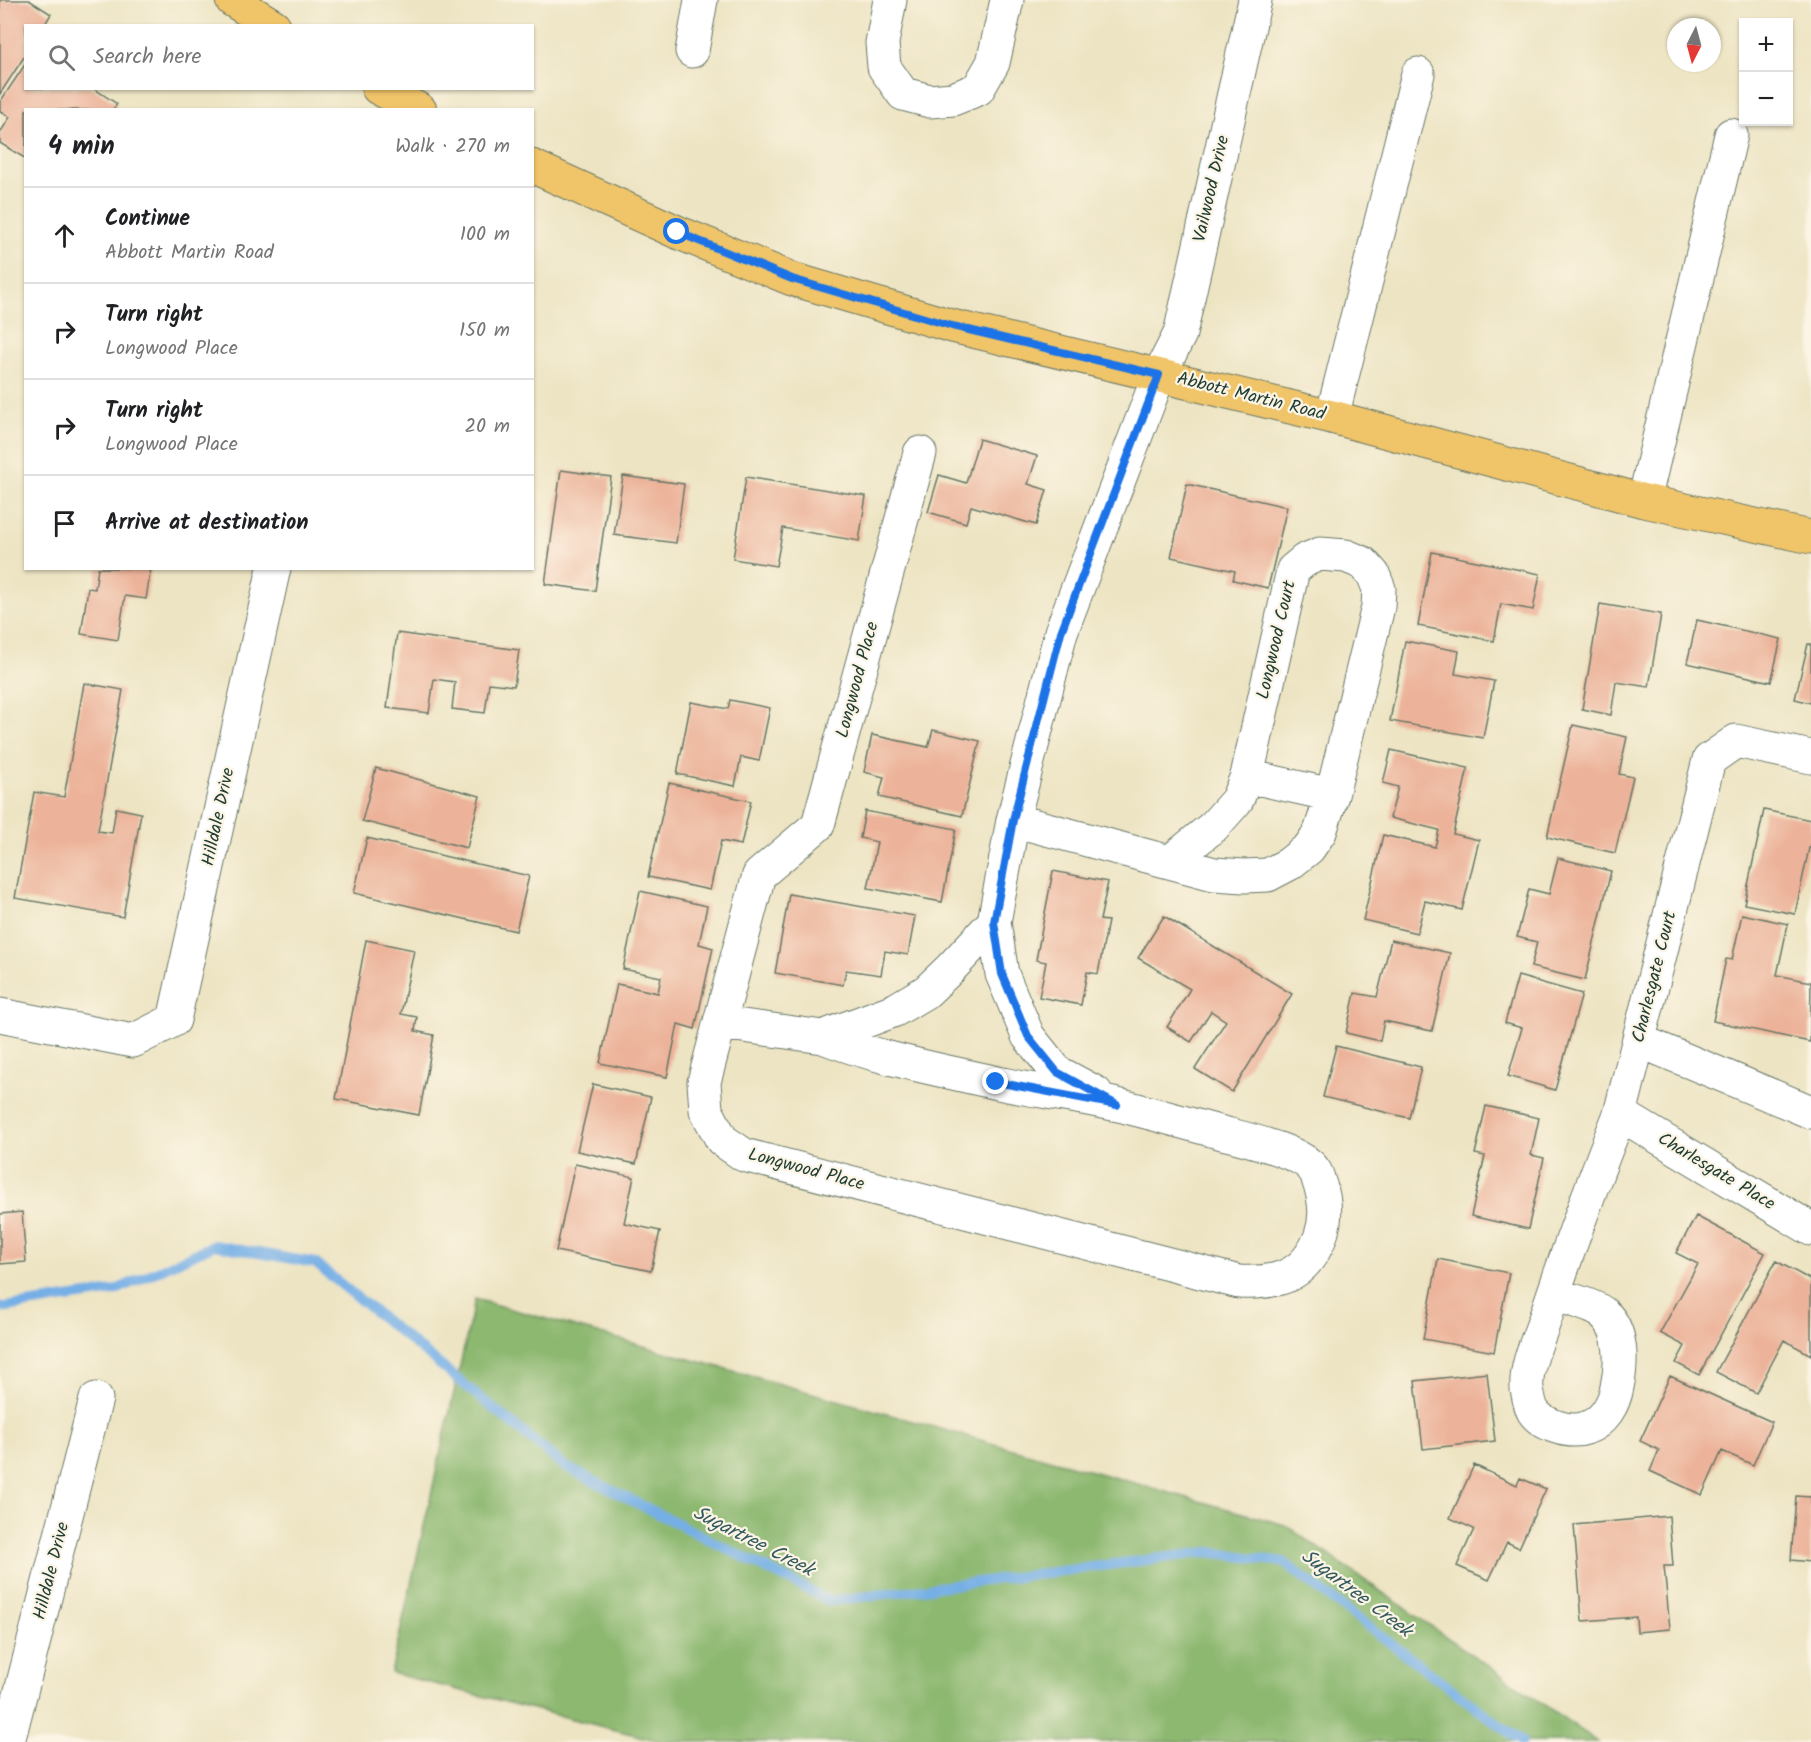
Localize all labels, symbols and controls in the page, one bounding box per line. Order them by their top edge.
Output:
north arrow [1667,18,1721,72]
map controls [1739,18,1793,126]
button: + [1739,18,1793,72]
search box [24,24,534,90]
text: Search here [93,40,201,75]
icon: search [45,41,78,74]
button: − [1739,72,1793,126]
text: 4 min [48,126,115,168]
text: Walk · 270 m [395,131,510,163]
street label: Vailwood Drive [1186,133,1238,245]
text: Continue [105,202,190,237]
route start [663,218,689,244]
icon: ahead [48,219,81,252]
text: 100 m [460,219,510,251]
text: Abbott Martin Road [105,237,274,269]
text: Turn right [105,298,203,333]
icon: right [48,315,81,348]
text: 150 m [459,315,510,347]
text: Longwood Place [105,333,238,365]
street label: Abbott Martin Road [1174,365,1329,430]
text: Turn right [105,394,203,429]
icon: right [48,411,81,444]
text: 20 m [464,411,510,443]
text: Longwood Place [105,429,238,461]
text: Arrive at destination [105,506,308,541]
icon: arrive [48,507,81,540]
street label: Longwood Court [1249,577,1305,702]
street label: Longwood Place [829,619,887,741]
street label: Hilldale Drive [194,765,244,869]
street label: Charlesgate Court [1625,907,1686,1046]
route end [982,1068,1008,1094]
street label: Charlesgate Place [1652,1125,1780,1219]
street label: Longwood Place [745,1141,867,1199]
water label: Sugartree Creek [687,1498,821,1587]
street label: Hilldale Drive [26,1519,78,1623]
water label: Sugartree Creek [1294,1541,1420,1648]

